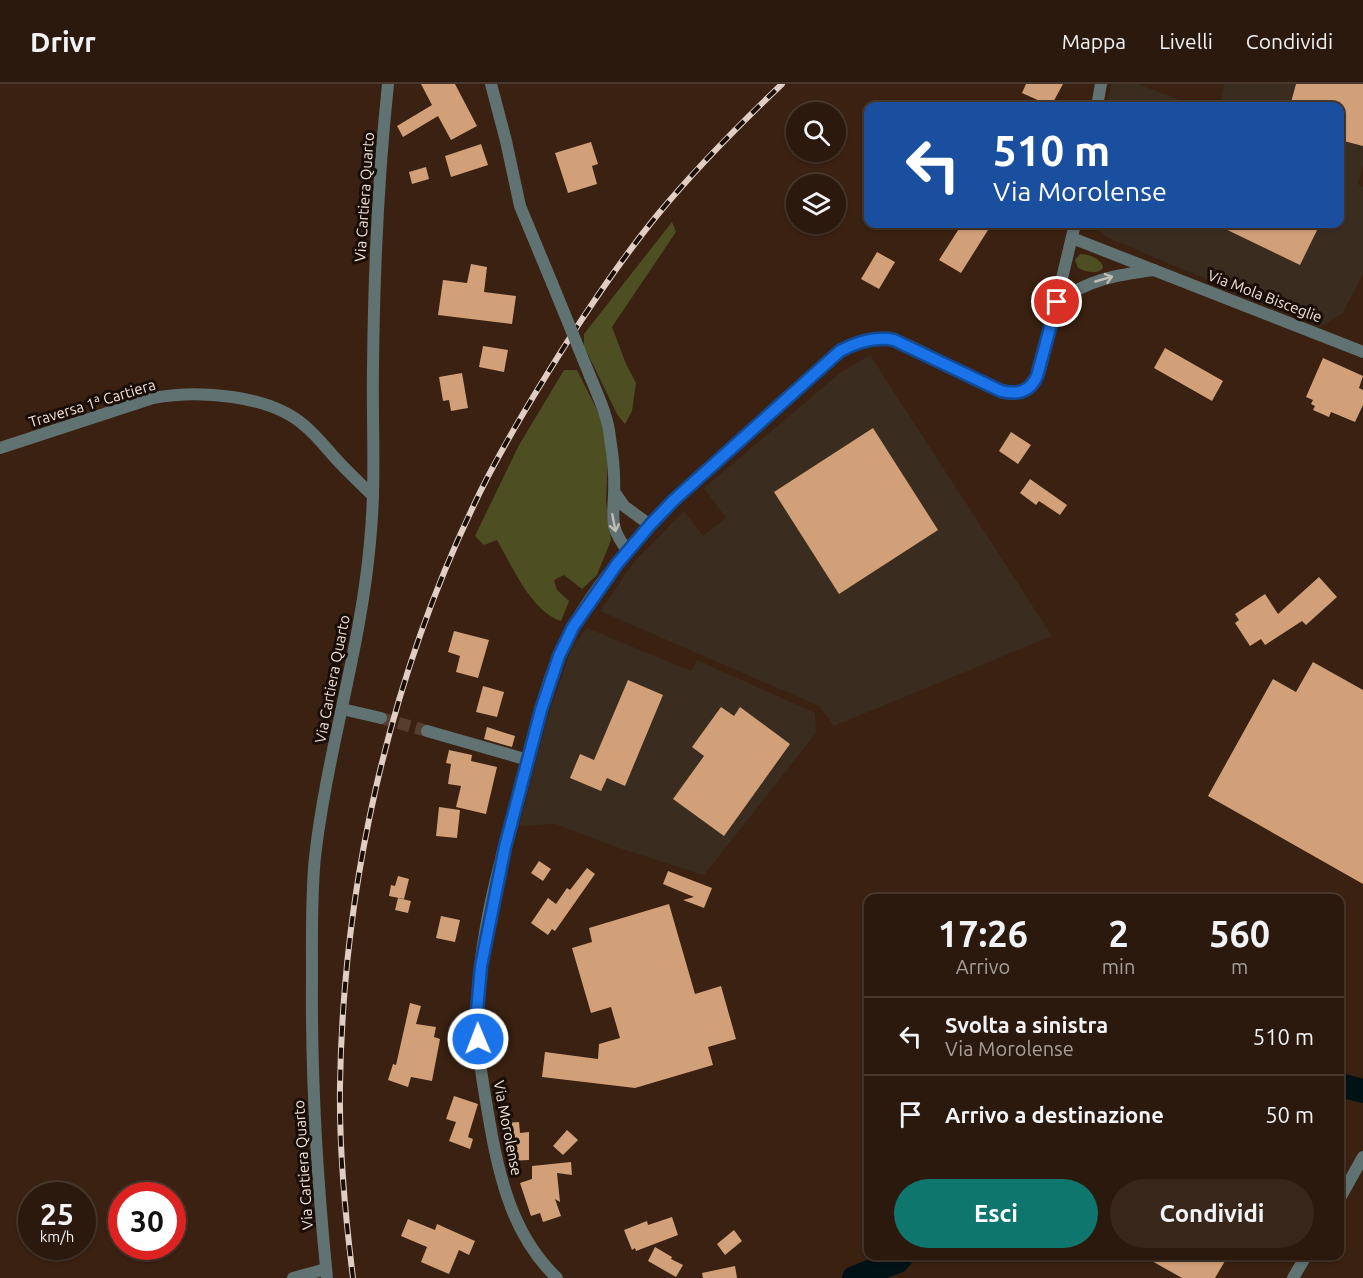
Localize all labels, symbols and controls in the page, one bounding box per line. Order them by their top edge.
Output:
text: Drivr [30,26,96,57]
text: Mappa [1062,29,1126,53]
text: Livelli [1159,29,1213,53]
text: Condividi [1246,29,1333,53]
map controls [786,102,846,234]
button: search [786,102,846,162]
icon: left [894,126,972,204]
text: 510 m [993,127,1110,174]
street label: Via Cartiera Quarto [351,131,377,263]
button: layers [786,174,846,234]
text: Via Morolense [993,176,1167,206]
street label: Via Mola Bisceglie [1205,266,1325,326]
one-way arrow [1094,272,1113,284]
pin [1031,276,1082,327]
icon: arrive [1040,285,1073,318]
street label: Traversa 1ª Cartiera [27,376,157,430]
one-way arrow [609,513,620,533]
street label: Via Cartiera Quarto [311,613,353,745]
text: 17:26 [938,913,1028,954]
text: 2 [1108,913,1129,954]
text: 560 [1209,913,1270,954]
text: Arrivo [956,955,1010,978]
text: min [1102,955,1135,978]
text: m [1231,955,1248,978]
position arrow [446,1007,510,1071]
text: Svolta a sinistra [945,1012,1108,1037]
icon: left [894,1020,927,1053]
text: 510 m [1253,1024,1314,1049]
text: Via Morolense [945,1037,1074,1060]
street label: Via Morolense [490,1079,526,1177]
icon: arrive [894,1098,927,1131]
street label: Via Cartiera Quarto [290,1099,316,1231]
text: Arrivo a destinazione [945,1102,1164,1127]
text: 50 m [1265,1102,1314,1127]
button: Esci [894,1179,1098,1248]
button: Condividi [1110,1179,1314,1248]
speed limit sign: 30 [108,1182,186,1260]
text: 25 [40,1197,74,1231]
text: km/h [40,1228,74,1245]

